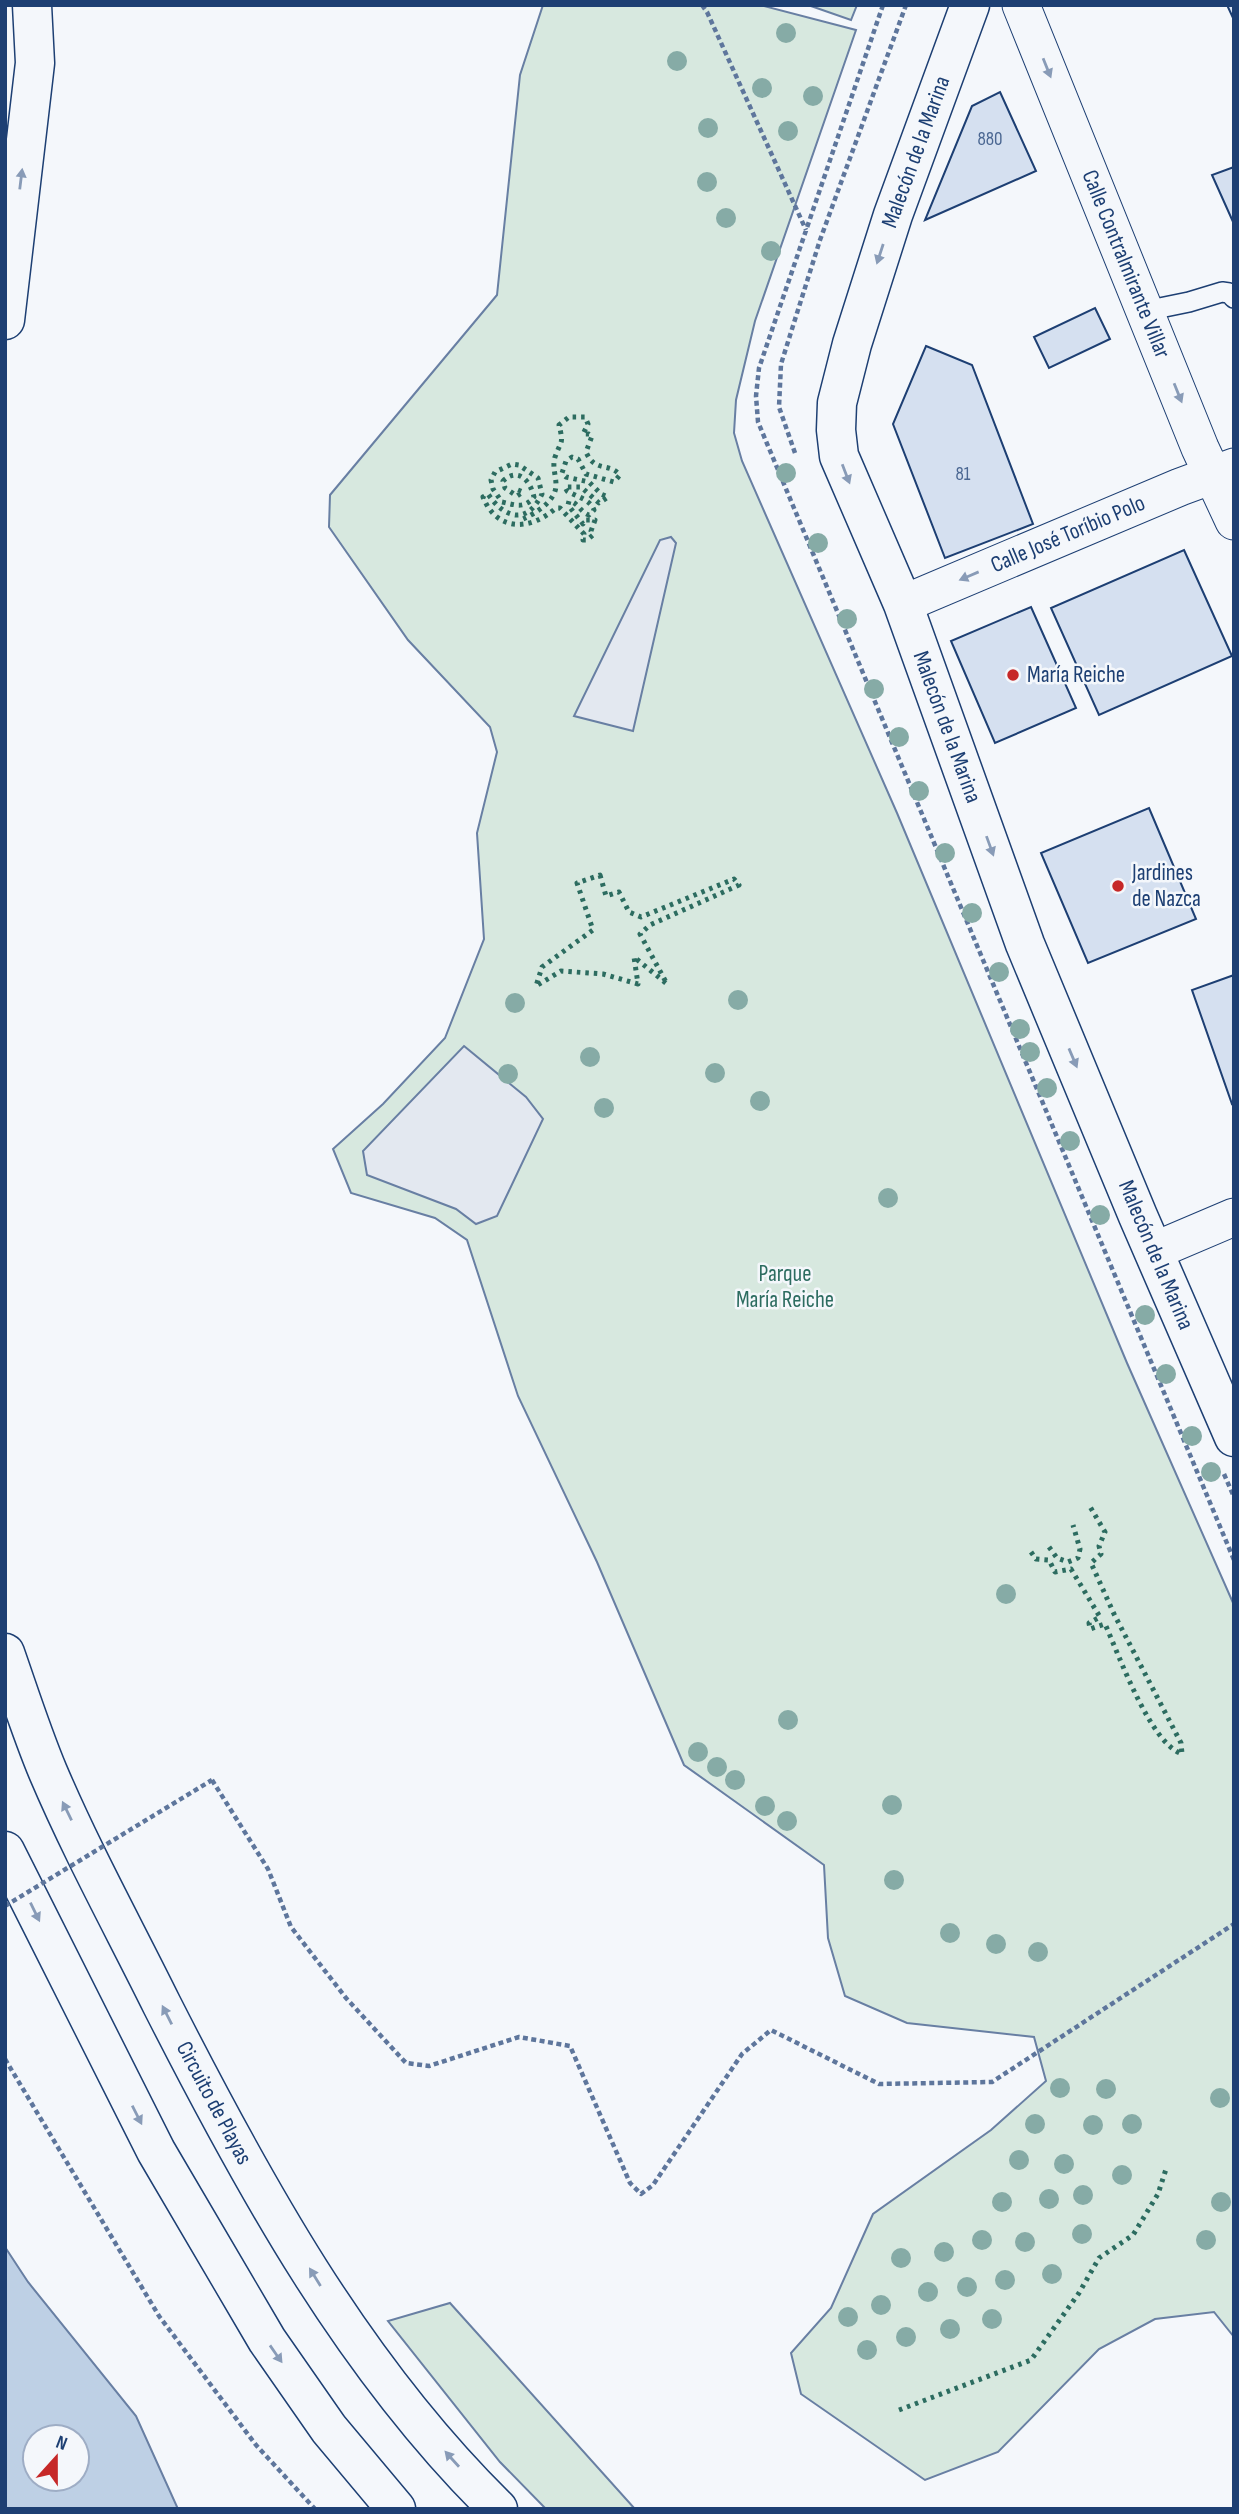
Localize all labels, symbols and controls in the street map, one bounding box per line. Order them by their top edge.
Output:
one-way arrow [1041,58,1052,79]
street label: Malecón de la Marina [876,72,956,232]
house number: 880 [977,128,1003,151]
street label: Calle Contralmirante Villar [1075,166,1177,363]
one-way arrow [16,168,27,190]
one-way arrow [875,244,885,265]
one-way arrow [1173,382,1184,403]
one-way arrow [841,463,852,484]
house number: 81 [956,463,971,486]
street label: Calle José Toríbio Polo [987,489,1149,579]
one-way arrow [959,571,980,582]
street label: Malecón de la Marina [907,647,987,807]
place label: María Reiche [1027,661,1125,689]
marker: María Reiche [1005,667,1021,683]
one-way arrow [985,835,996,856]
place label: Jardines de Nazca [1131,859,1201,913]
marker: Jardines de Nazca [1110,878,1126,894]
one-way arrow [1067,1047,1078,1068]
street label: Malecón de la Marina [1112,1176,1200,1334]
park label: Parque María Reiche [736,1260,834,1314]
one-way arrow [61,1801,73,1821]
one-way arrow [30,1902,41,1922]
one-way arrow [162,2005,173,2025]
street label: Circuito de Playas [170,2037,258,2169]
one-way arrow [132,2105,143,2125]
one-way arrow [308,2268,321,2287]
one-way arrow [269,2345,283,2363]
north arrow [21,2423,91,2493]
text: N [53,2431,70,2456]
one-way arrow [445,2450,460,2467]

